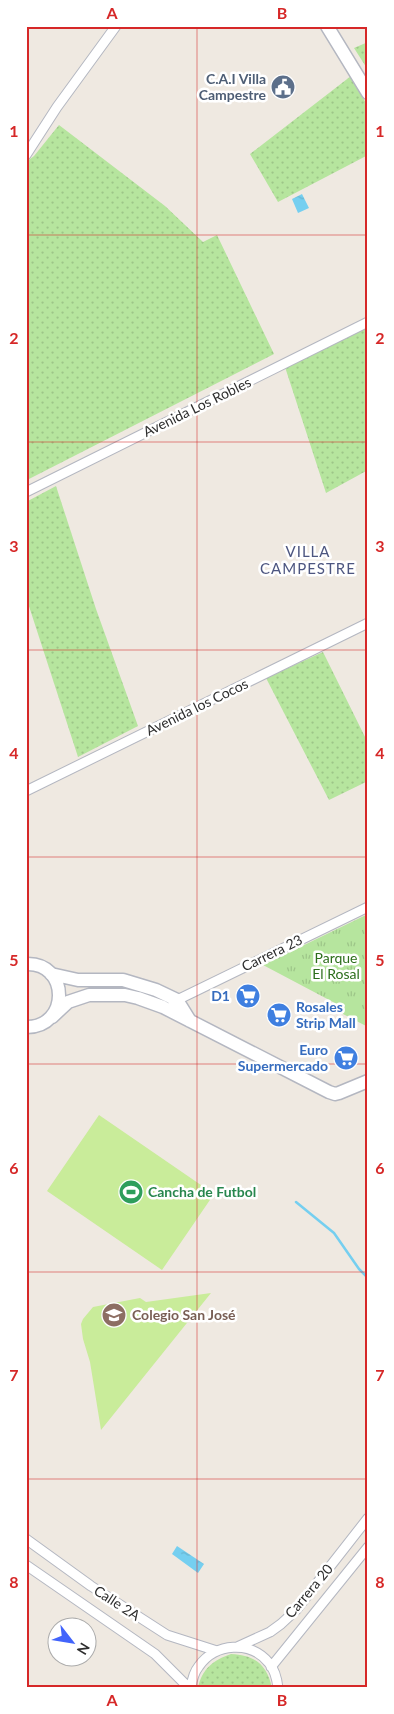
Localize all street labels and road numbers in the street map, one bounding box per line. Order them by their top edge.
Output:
street label: Avenida Los Robles [140,373,254,440]
street label: Avenida los Cocos [143,674,251,739]
street label: Carrera 23 [239,931,305,975]
street label: Carrera 20 [281,1560,336,1621]
street label: Calle 2A [91,1581,144,1624]

